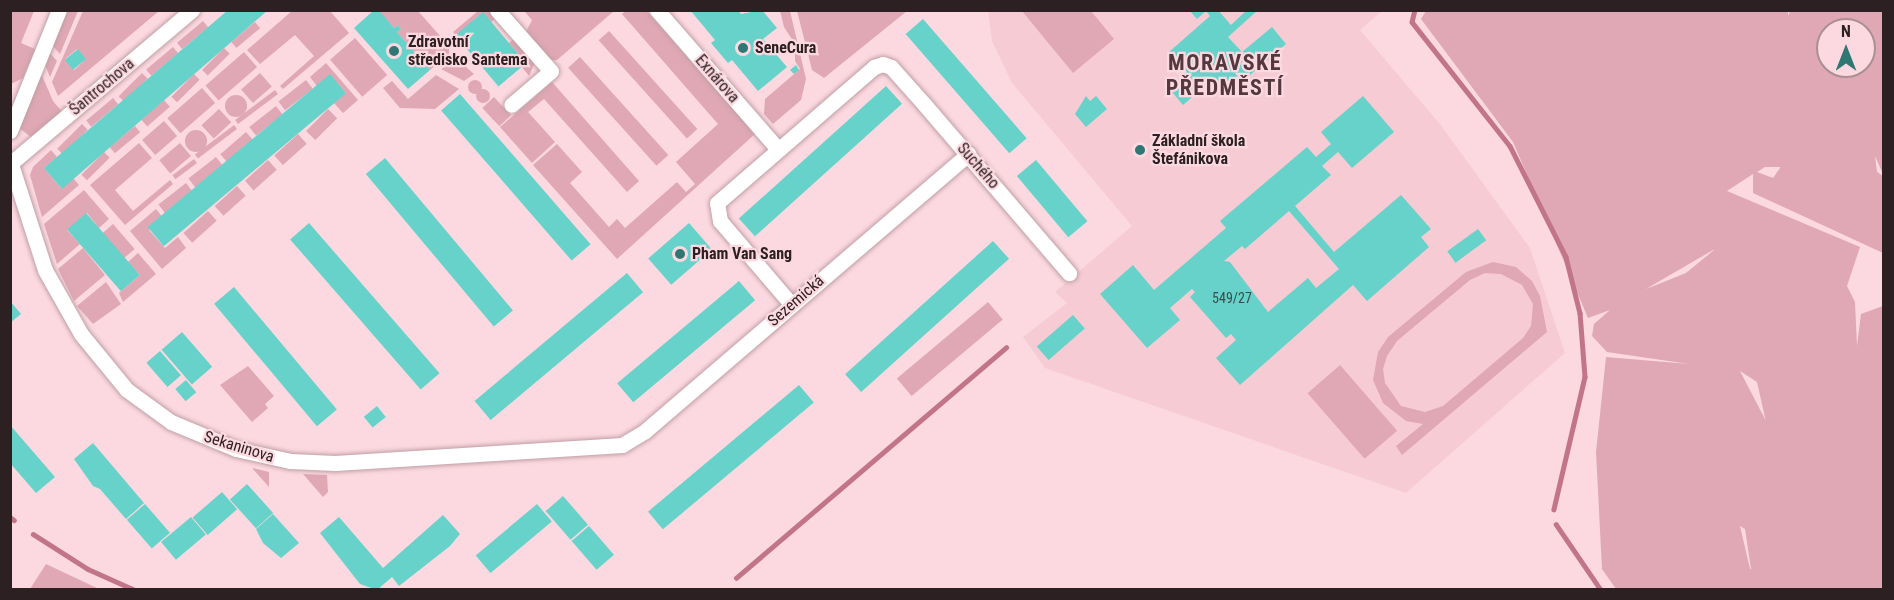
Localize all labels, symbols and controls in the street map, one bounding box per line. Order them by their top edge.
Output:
north arrow [1816,18,1876,78]
text: N [1841,22,1851,41]
place label: Zdravotní středisko Santema [408,32,528,70]
place label: SeneCura [755,38,816,58]
marker: SeneCura [736,41,750,55]
marker: Zdravotní středisko Santema [385,42,403,60]
district label: MORAVSKÉ PŘEDMĚSTÍ [1166,49,1284,100]
street label: Exnárova [691,51,743,107]
street label: Šantrochova [66,54,138,120]
place label: Základní škola Štefánikova [1152,131,1245,169]
street label: Suchého [953,139,1003,193]
marker: Základní škola Štefánikova [1133,143,1147,157]
place label: Pham Van Sang [692,244,792,264]
marker: Pham Van Sang [673,247,687,261]
street label: Sezemická [764,271,828,331]
house number: 549/27 [1212,290,1252,306]
street label: Sekaninova [202,427,276,467]

